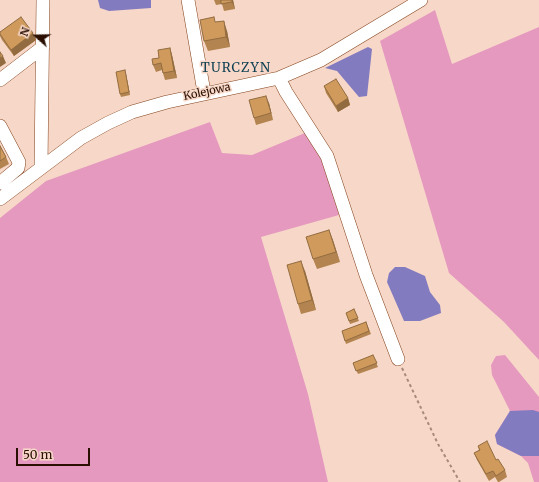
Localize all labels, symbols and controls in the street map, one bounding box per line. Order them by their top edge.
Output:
north arrow [16,16,56,56]
text: N [17,25,33,38]
district label: TURCZYN [201,60,271,76]
street label: Kolejowa [182,81,232,103]
scale bar [18,440,92,466]
text: 50 m [23,447,52,462]

